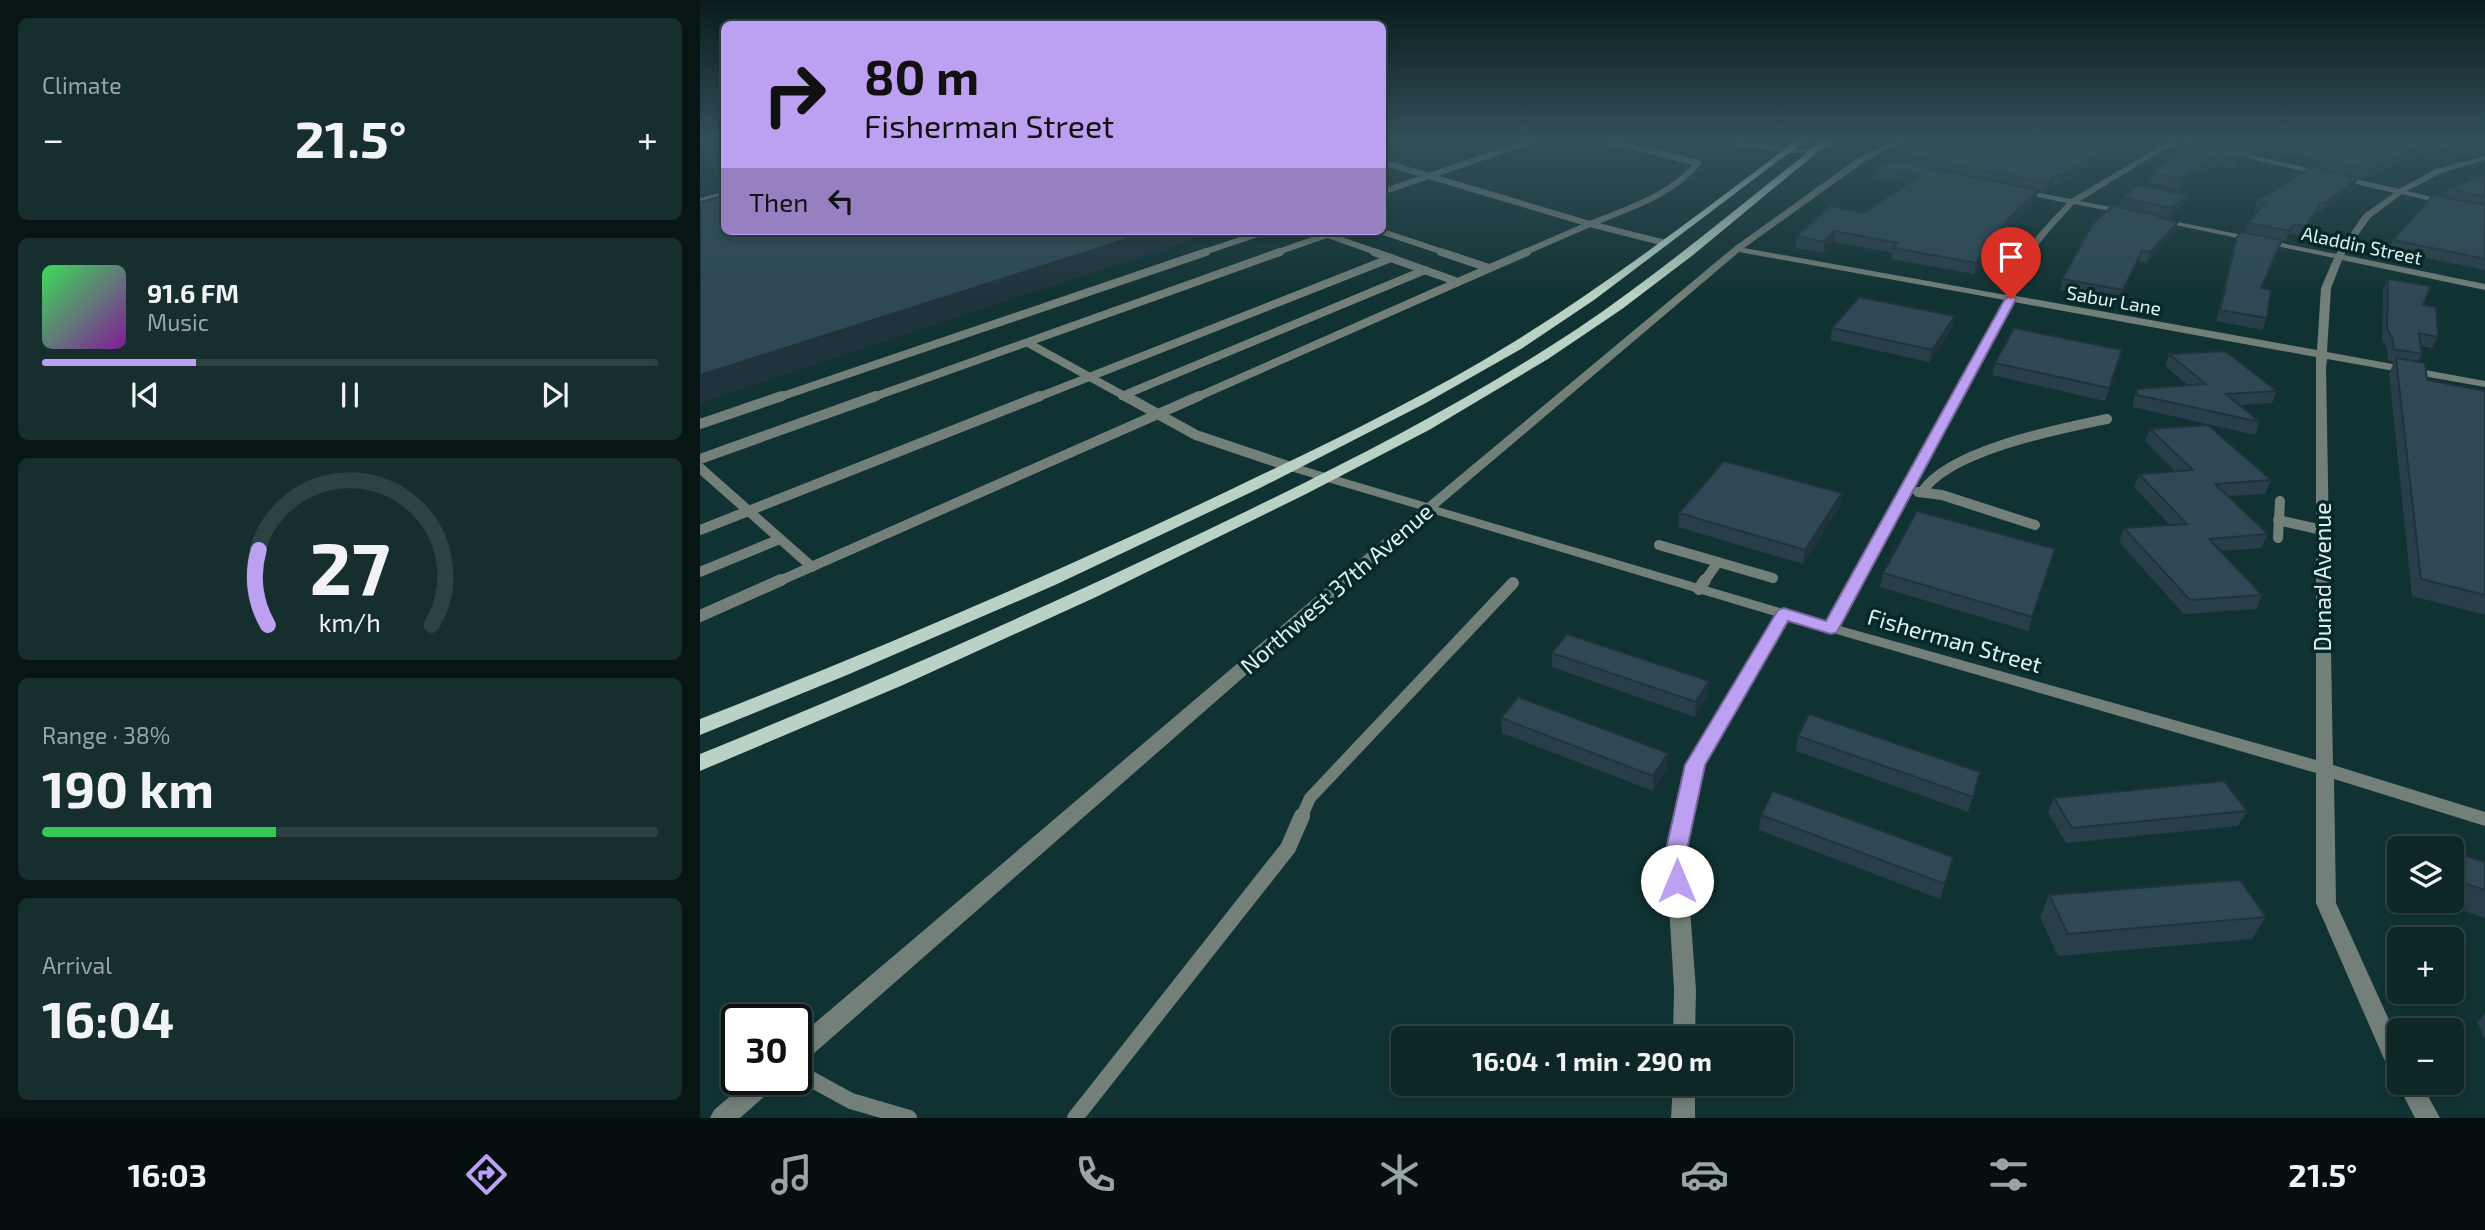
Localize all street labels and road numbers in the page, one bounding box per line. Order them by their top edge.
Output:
street label: Aladdin Street [2300,221,2424,269]
street label: Sabur Lane [2065,280,2163,320]
street label: Northwest 37th Avenue [1234,497,1438,679]
street label: Dunad Avenue [2308,502,2336,652]
street label: Fisherman Street [1865,602,2046,678]

